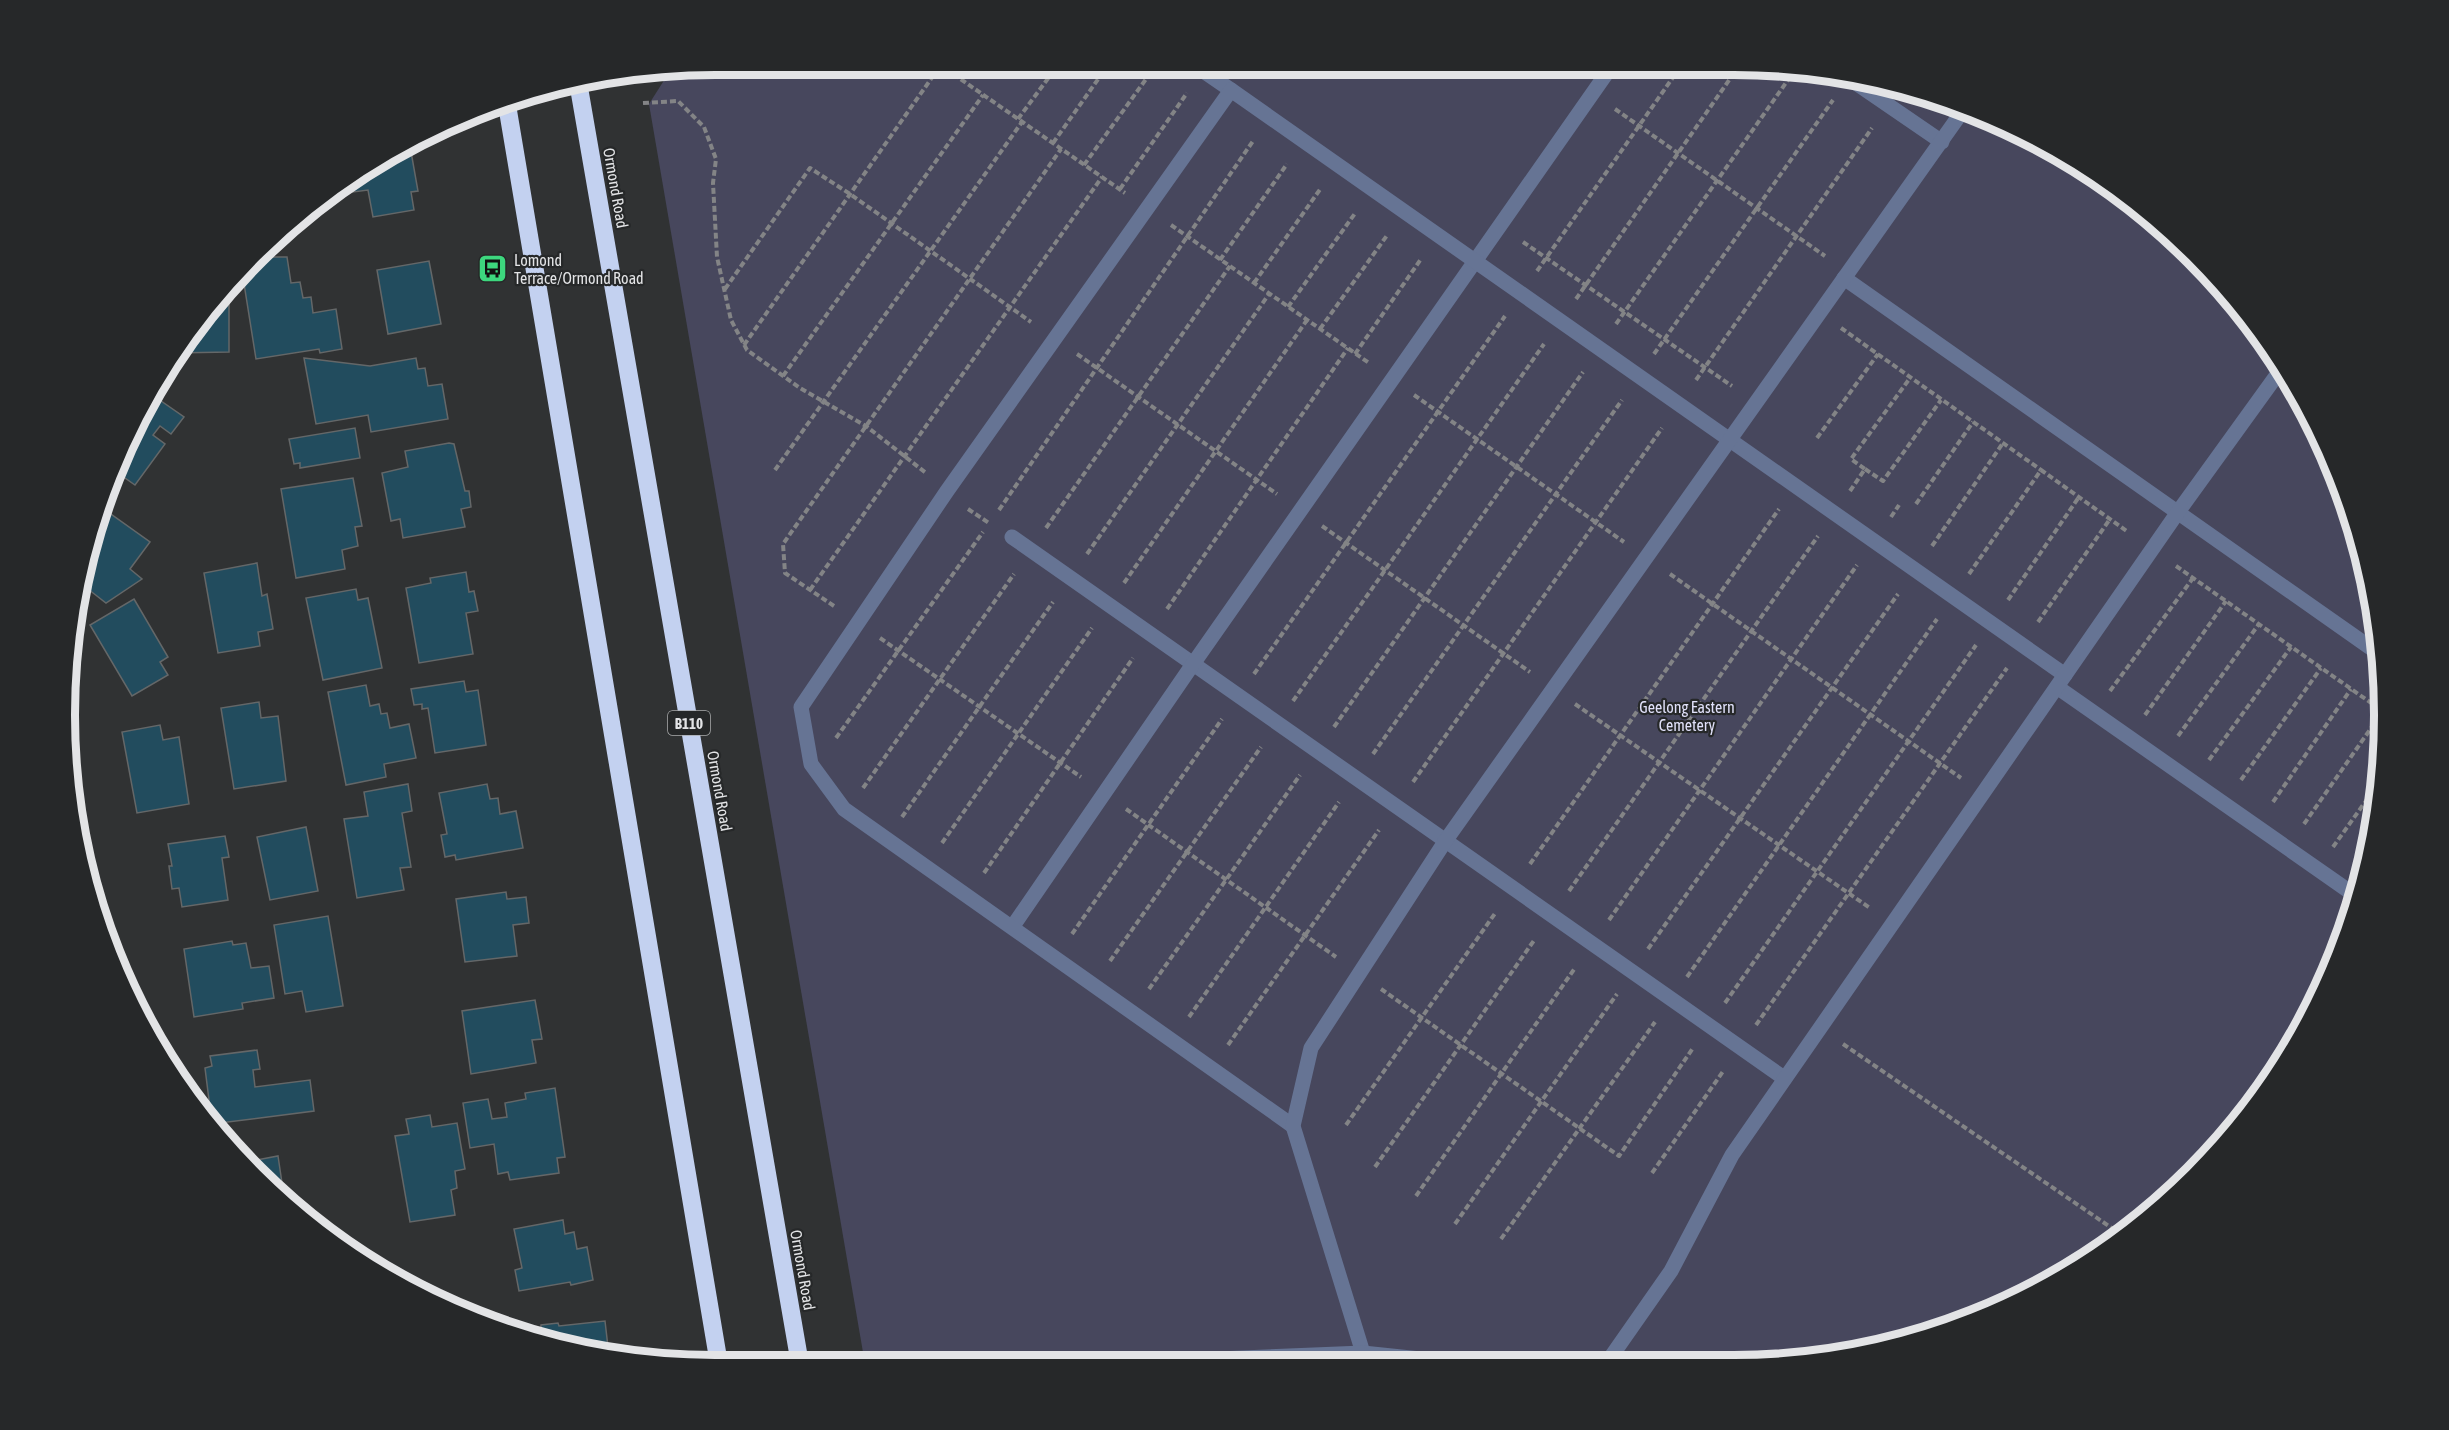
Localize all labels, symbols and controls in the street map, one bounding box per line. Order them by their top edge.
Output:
street label: Ormond Road [600,146,632,230]
place label: Lomond Terrace/Ormond Road [514,251,644,287]
bus stop icon: Lomond Terrace/Ormond Road [477,253,509,285]
park label: Geelong Eastern Cemetery [1639,698,1735,735]
road number: B110 [668,711,710,735]
street label: Ormond Road [704,749,736,833]
street label: Ormond Road [787,1228,819,1312]

